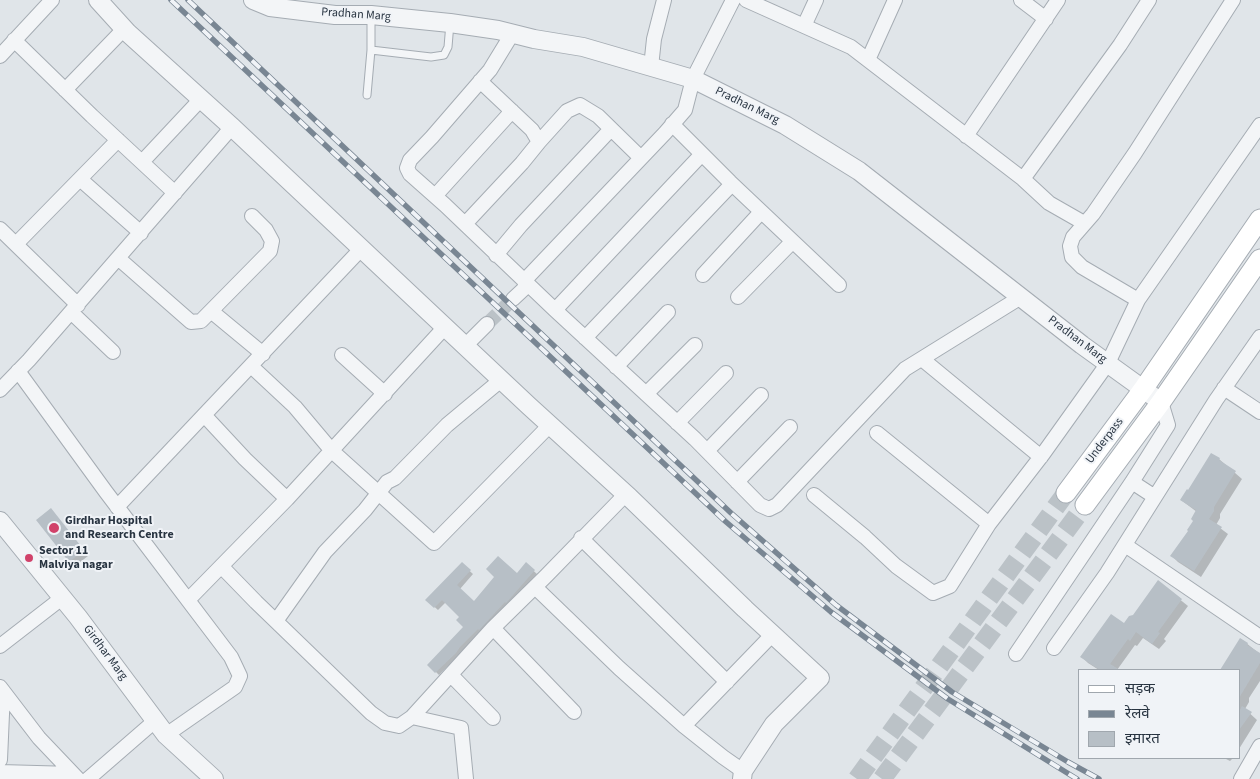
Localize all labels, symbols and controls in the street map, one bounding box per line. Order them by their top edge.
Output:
street label: Pradhan Marg [321,5,391,25]
street label: Pradhan Marg [712,84,782,128]
street label: Pradhan Marg [1045,313,1109,367]
street label: Underpass [1083,415,1127,467]
place label: Girdhar Hospital and Research Centre [65,514,174,542]
marker: Girdhar Hospital and Research Centre [47,521,61,535]
place label: Sector 11 Malviya nagar [39,544,113,572]
marker: Sector 11 Malviya nagar [23,552,35,564]
street label: Girdhar Marg [80,623,130,683]
legend [1078,669,1240,759]
text: सड़क [1125,678,1155,699]
text: रेलवे [1125,703,1150,724]
text: इमारत [1125,728,1160,749]

